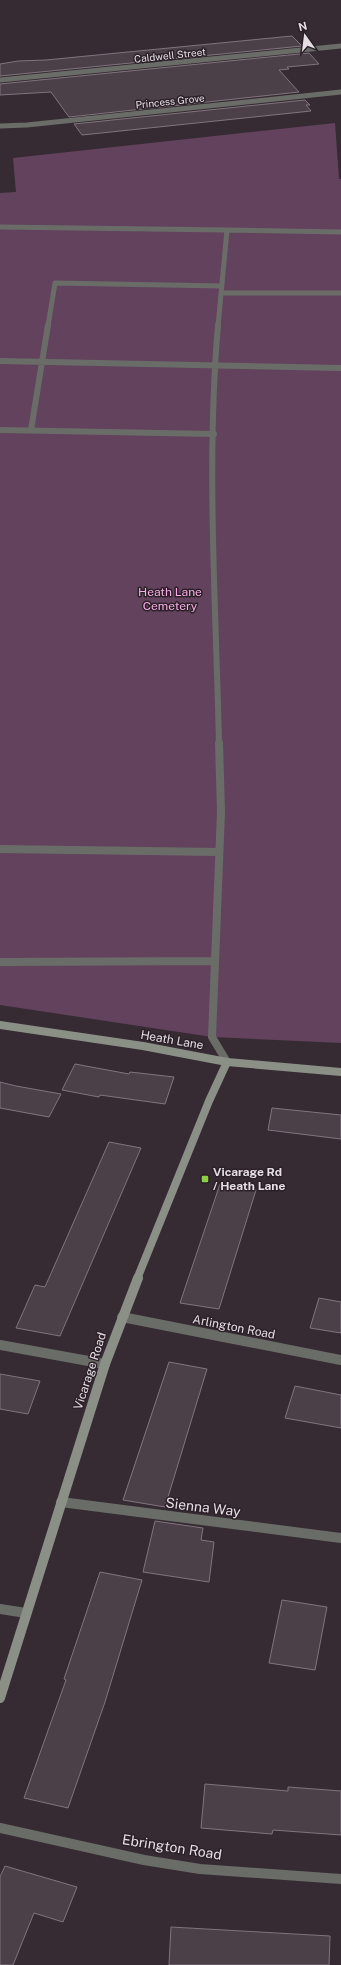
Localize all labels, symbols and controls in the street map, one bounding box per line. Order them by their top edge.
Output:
north arrow [285,16,325,56]
text: N [297,19,308,33]
street label: Caldwell Street [134,45,207,65]
street label: Princess Grove [135,91,205,111]
park label: Heath Lane Cemetery [138,585,202,613]
street label: Heath Lane [139,1028,205,1052]
place label: Vicarage Rd / Heath Lane [213,1165,285,1193]
marker: Vicarage Rd / Heath Lane [200,1174,210,1184]
street label: Arlington Road [192,1312,276,1342]
street label: Vicarage Road [71,1331,109,1411]
street label: Sienna Way [165,1494,242,1520]
street label: Ebrington Road [121,1831,223,1863]

